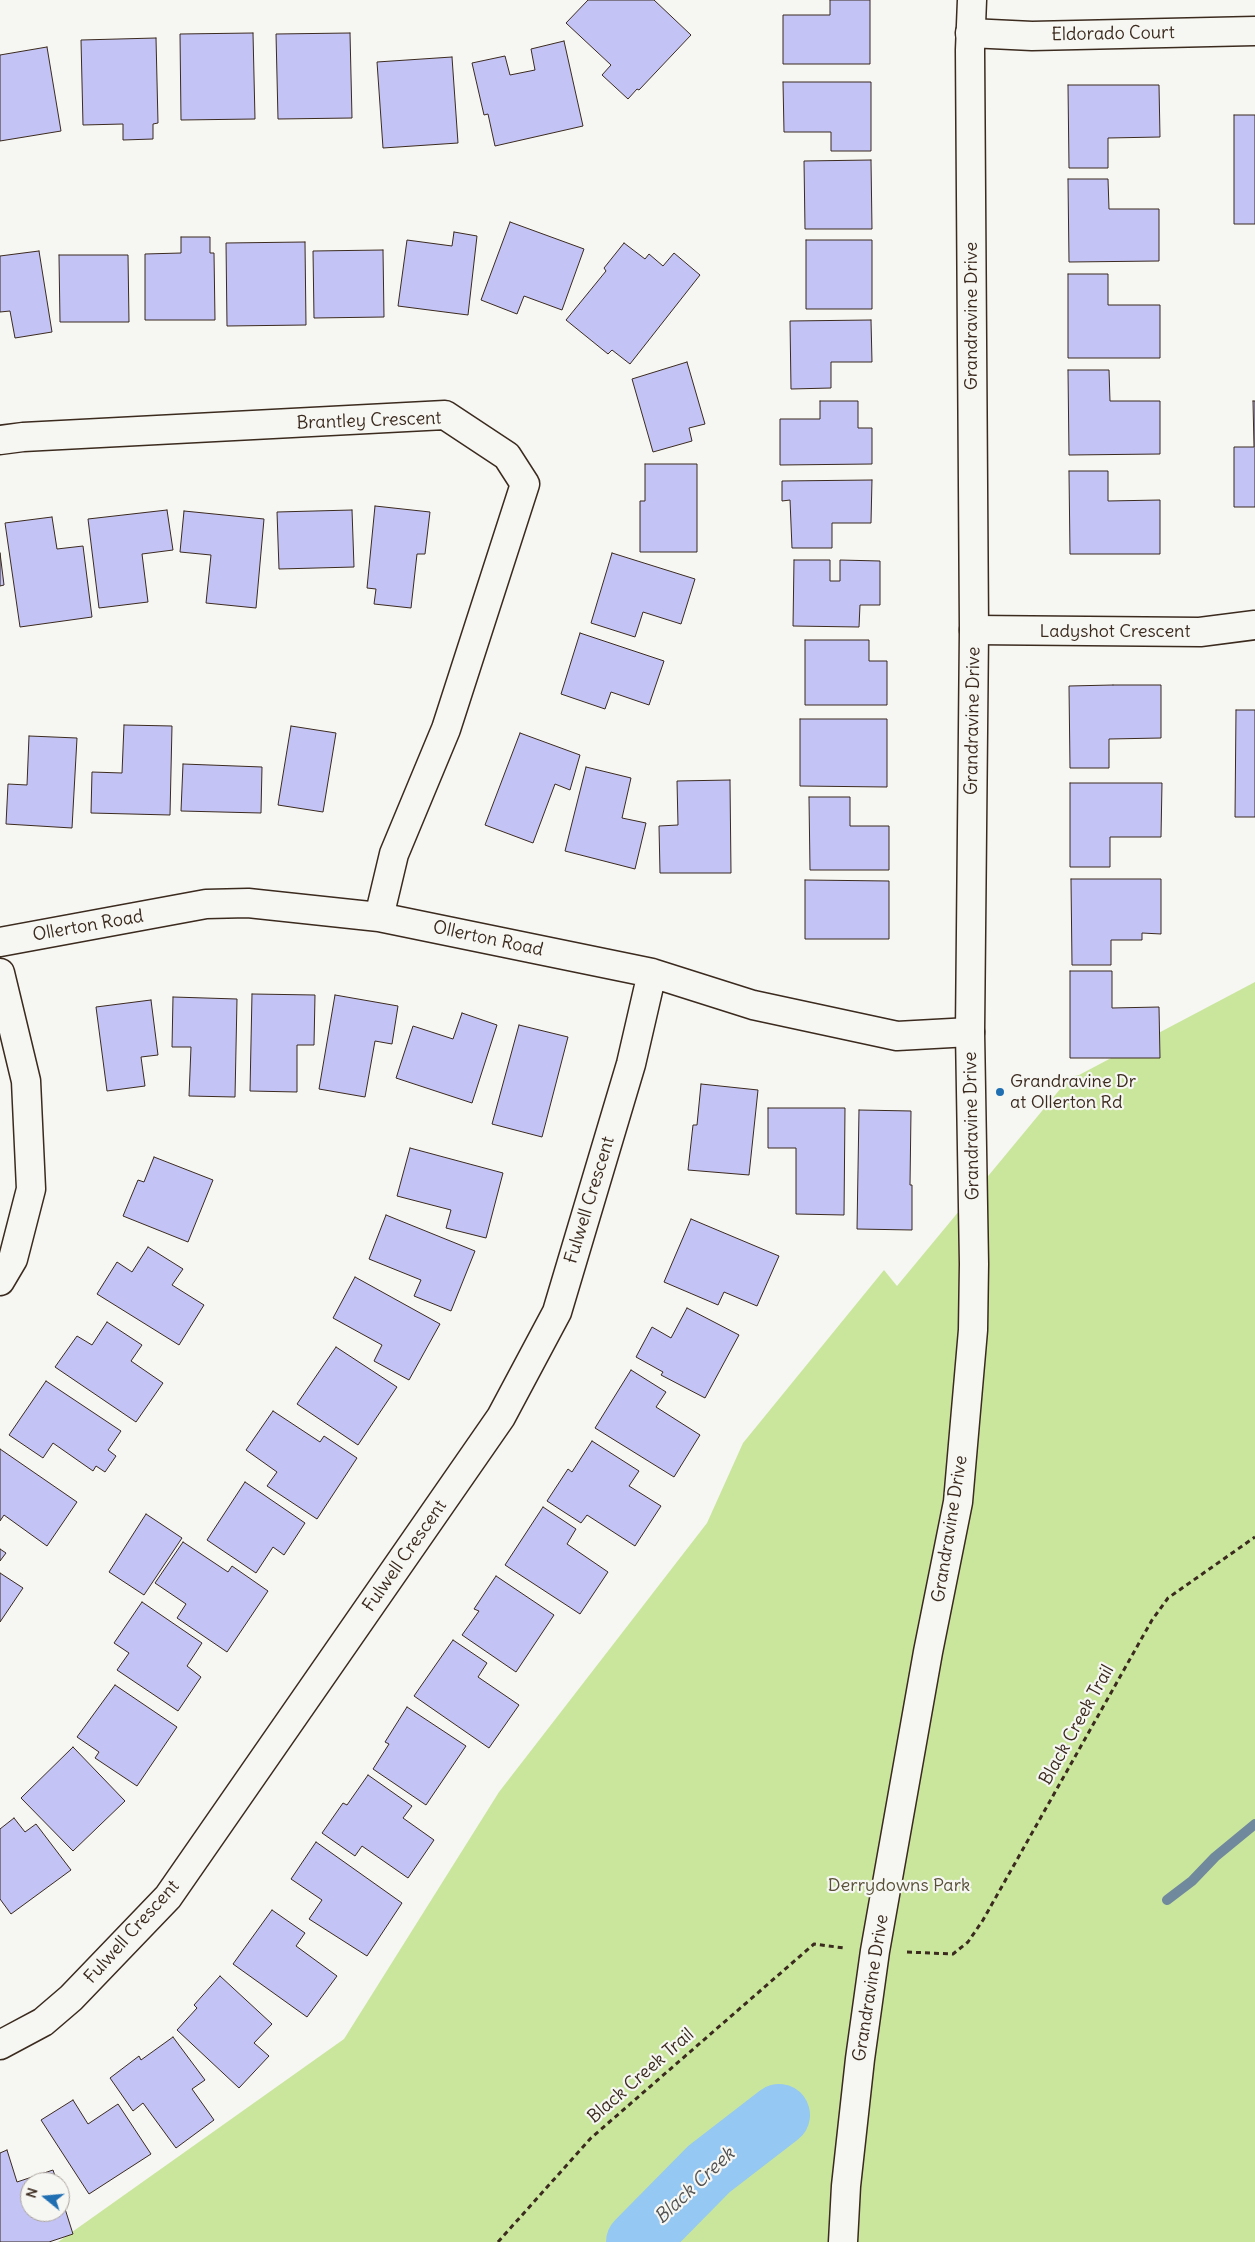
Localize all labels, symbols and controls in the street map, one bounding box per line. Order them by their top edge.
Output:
street label: Eldorado Court [1051,22,1175,46]
street label: Grandravine Drive [961,242,983,390]
street label: Brantley Crescent [296,408,442,434]
street label: Ladyshot Crescent [1040,621,1190,643]
street label: Grandravine Drive [961,647,985,795]
street label: Ollerton Road [31,906,145,946]
street label: Ollerton Road [431,917,545,961]
street label: Grandravine Drive [960,1052,984,1200]
place label: Grandravine Dr at Ollerton Rd [1010,1071,1136,1114]
marker: Grandravine Dr at Ollerton Rd [994,1086,1006,1098]
street label: Fulwell Crescent [560,1134,620,1266]
street label: Grandravine Drive [928,1454,972,1604]
street label: Fulwell Crescent [358,1496,452,1616]
street label: Black Creek Trail [1035,1661,1119,1789]
park label: Derrydowns Park [828,1875,970,1897]
street label: Fulwell Crescent [80,1876,184,1988]
street label: Grandravine Drive [849,1913,893,2063]
street label: Black Creek Trail [583,2024,699,2128]
water label: Black Creek [650,2143,740,2229]
north arrow [20,2172,70,2222]
text: N [22,2186,42,2200]

